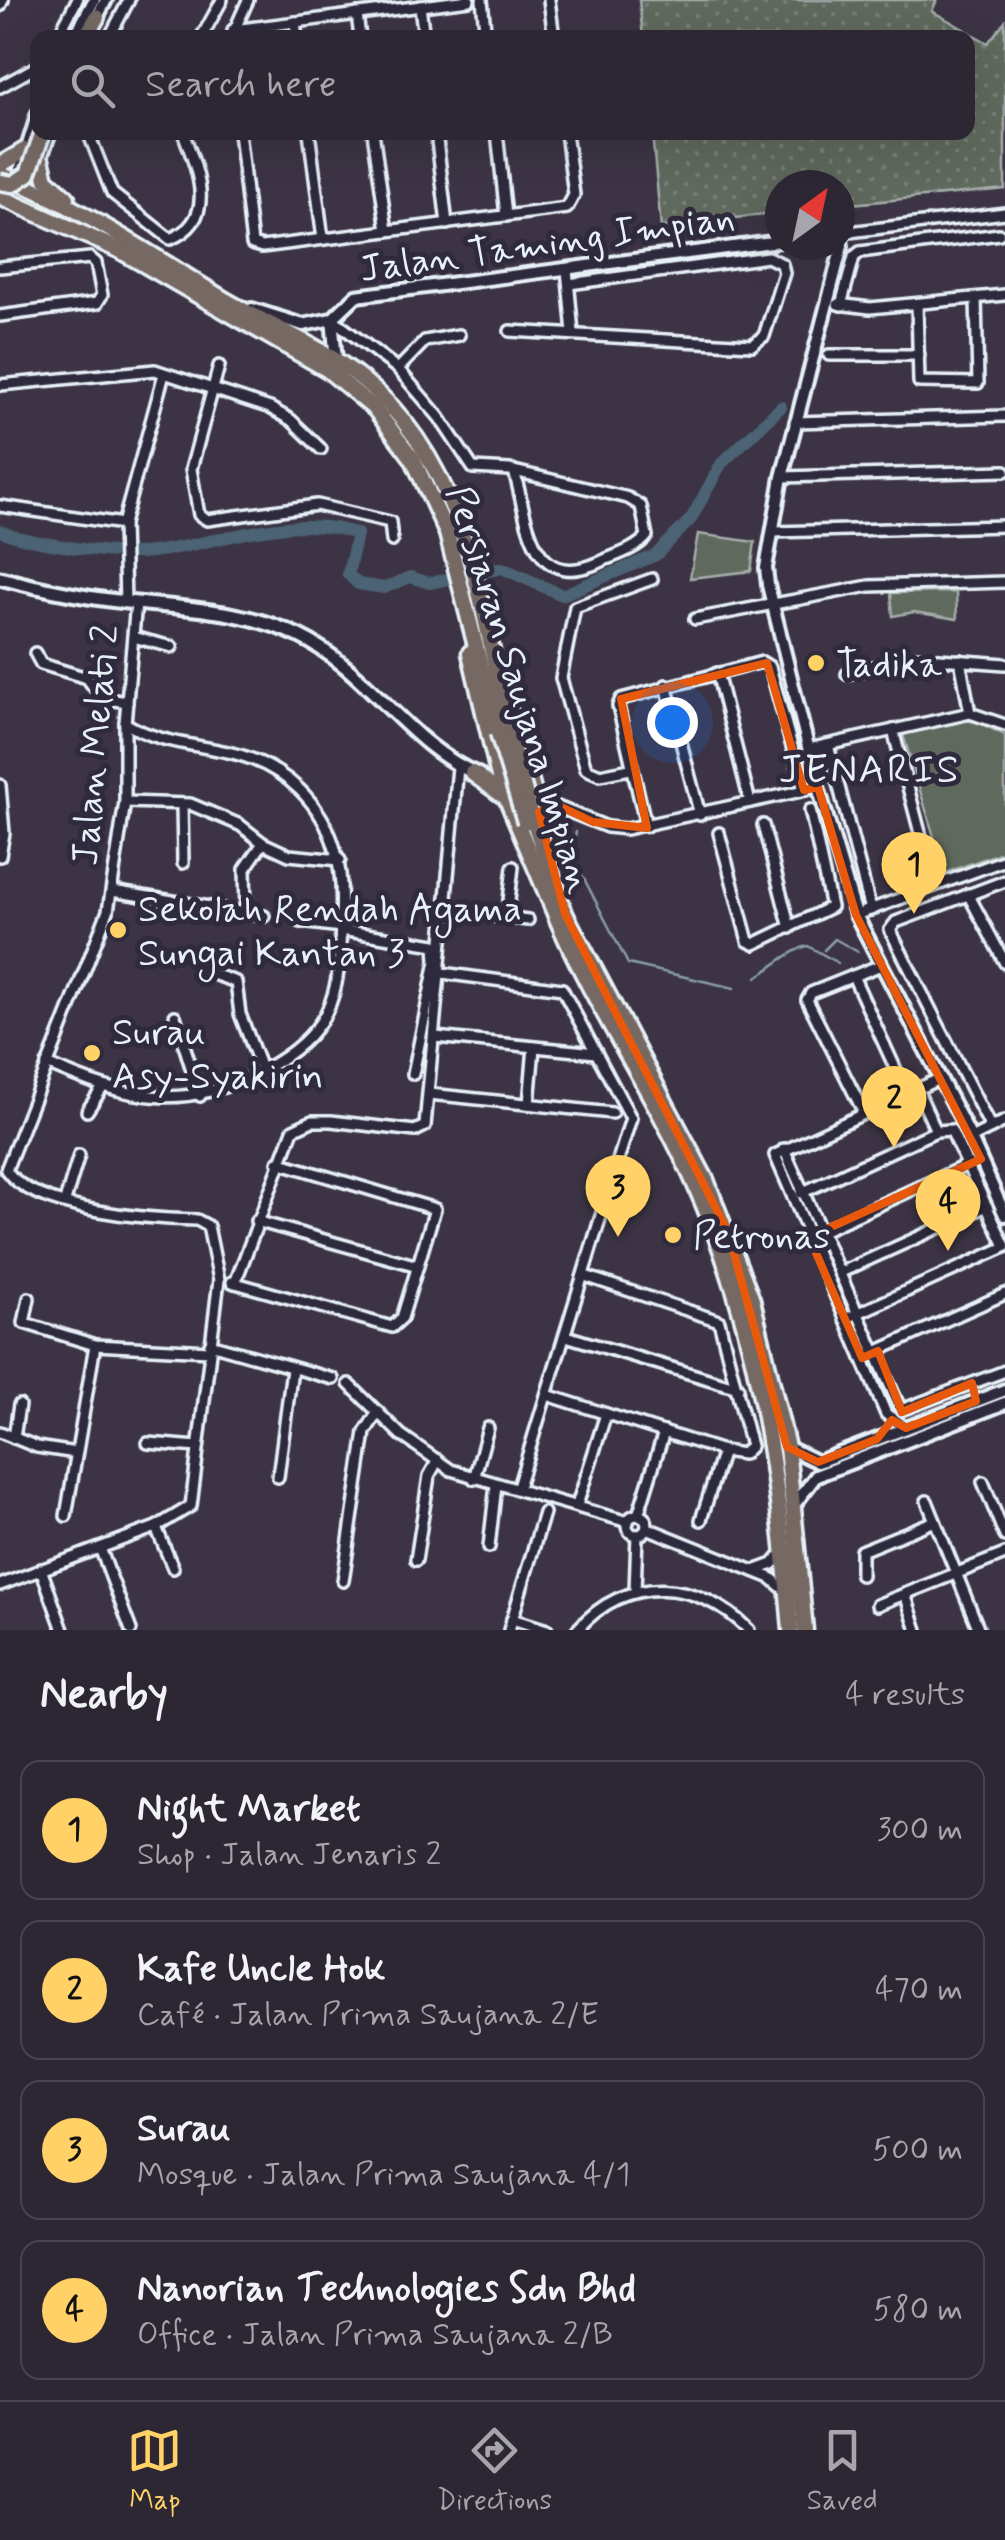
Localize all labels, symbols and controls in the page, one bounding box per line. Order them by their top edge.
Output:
search box [30,30,975,140]
icon: search [65,58,120,113]
text: Search here [145,61,336,110]
north arrow [765,170,855,260]
street label: Jalan Taming Impian [357,194,738,295]
street label: Persiaran Saujana Impian [433,480,604,899]
street label: Jalan Melati 2 [62,623,131,868]
place label: Tadika [836,641,942,690]
marker: Tadika [805,652,827,674]
your location [647,697,698,748]
district label: JENARIS [779,745,961,797]
pin: 1 [882,832,946,914]
place label: Sekolah Rendah Agama Sungai Kantan 3 [138,886,522,983]
marker: Sekolah Rendah Agama Sungai Kantan 3 [107,919,129,941]
place label: Surau Asy-Syakirin [112,1009,323,1102]
marker: Surau Asy-Syakirin [81,1042,103,1064]
pin: 2 [862,1066,926,1148]
pin: 3 [586,1154,650,1237]
pin: 4 [916,1168,980,1251]
place label: Petronas [693,1213,831,1262]
marker: Petronas [662,1224,684,1246]
text: Nearby [40,1668,168,1723]
text: 4 results [845,1674,965,1716]
text: Night Market [137,1785,360,1834]
text: 1 [67,1809,82,1851]
text: 300 m [877,1809,963,1851]
text: Shop · Jalan Jenaris 2 [137,1834,441,1876]
text: Kafe Uncle Hok [137,1945,386,1994]
text: 2 [67,1969,82,2011]
text: 470 m [875,1969,963,2011]
text: Café · Jalan Prima Saujana 2/E [137,1994,599,2036]
text: Surau [137,2105,230,2154]
text: 3 [67,2129,82,2171]
text: 500 m [872,2129,963,2171]
text: Mosque · Jalan Prima Saujana 4/1 [137,2154,630,2196]
text: Nanorian Technologies Sdn Bhd [137,2265,636,2314]
text: 4 [65,2289,84,2331]
text: 580 m [873,2289,963,2331]
text: Office · Jalan Prima Saujana 2/B [137,2314,613,2356]
tab: Map [127,2423,182,2520]
tab: Directions [437,2423,552,2520]
tab: Saved [807,2423,878,2520]

